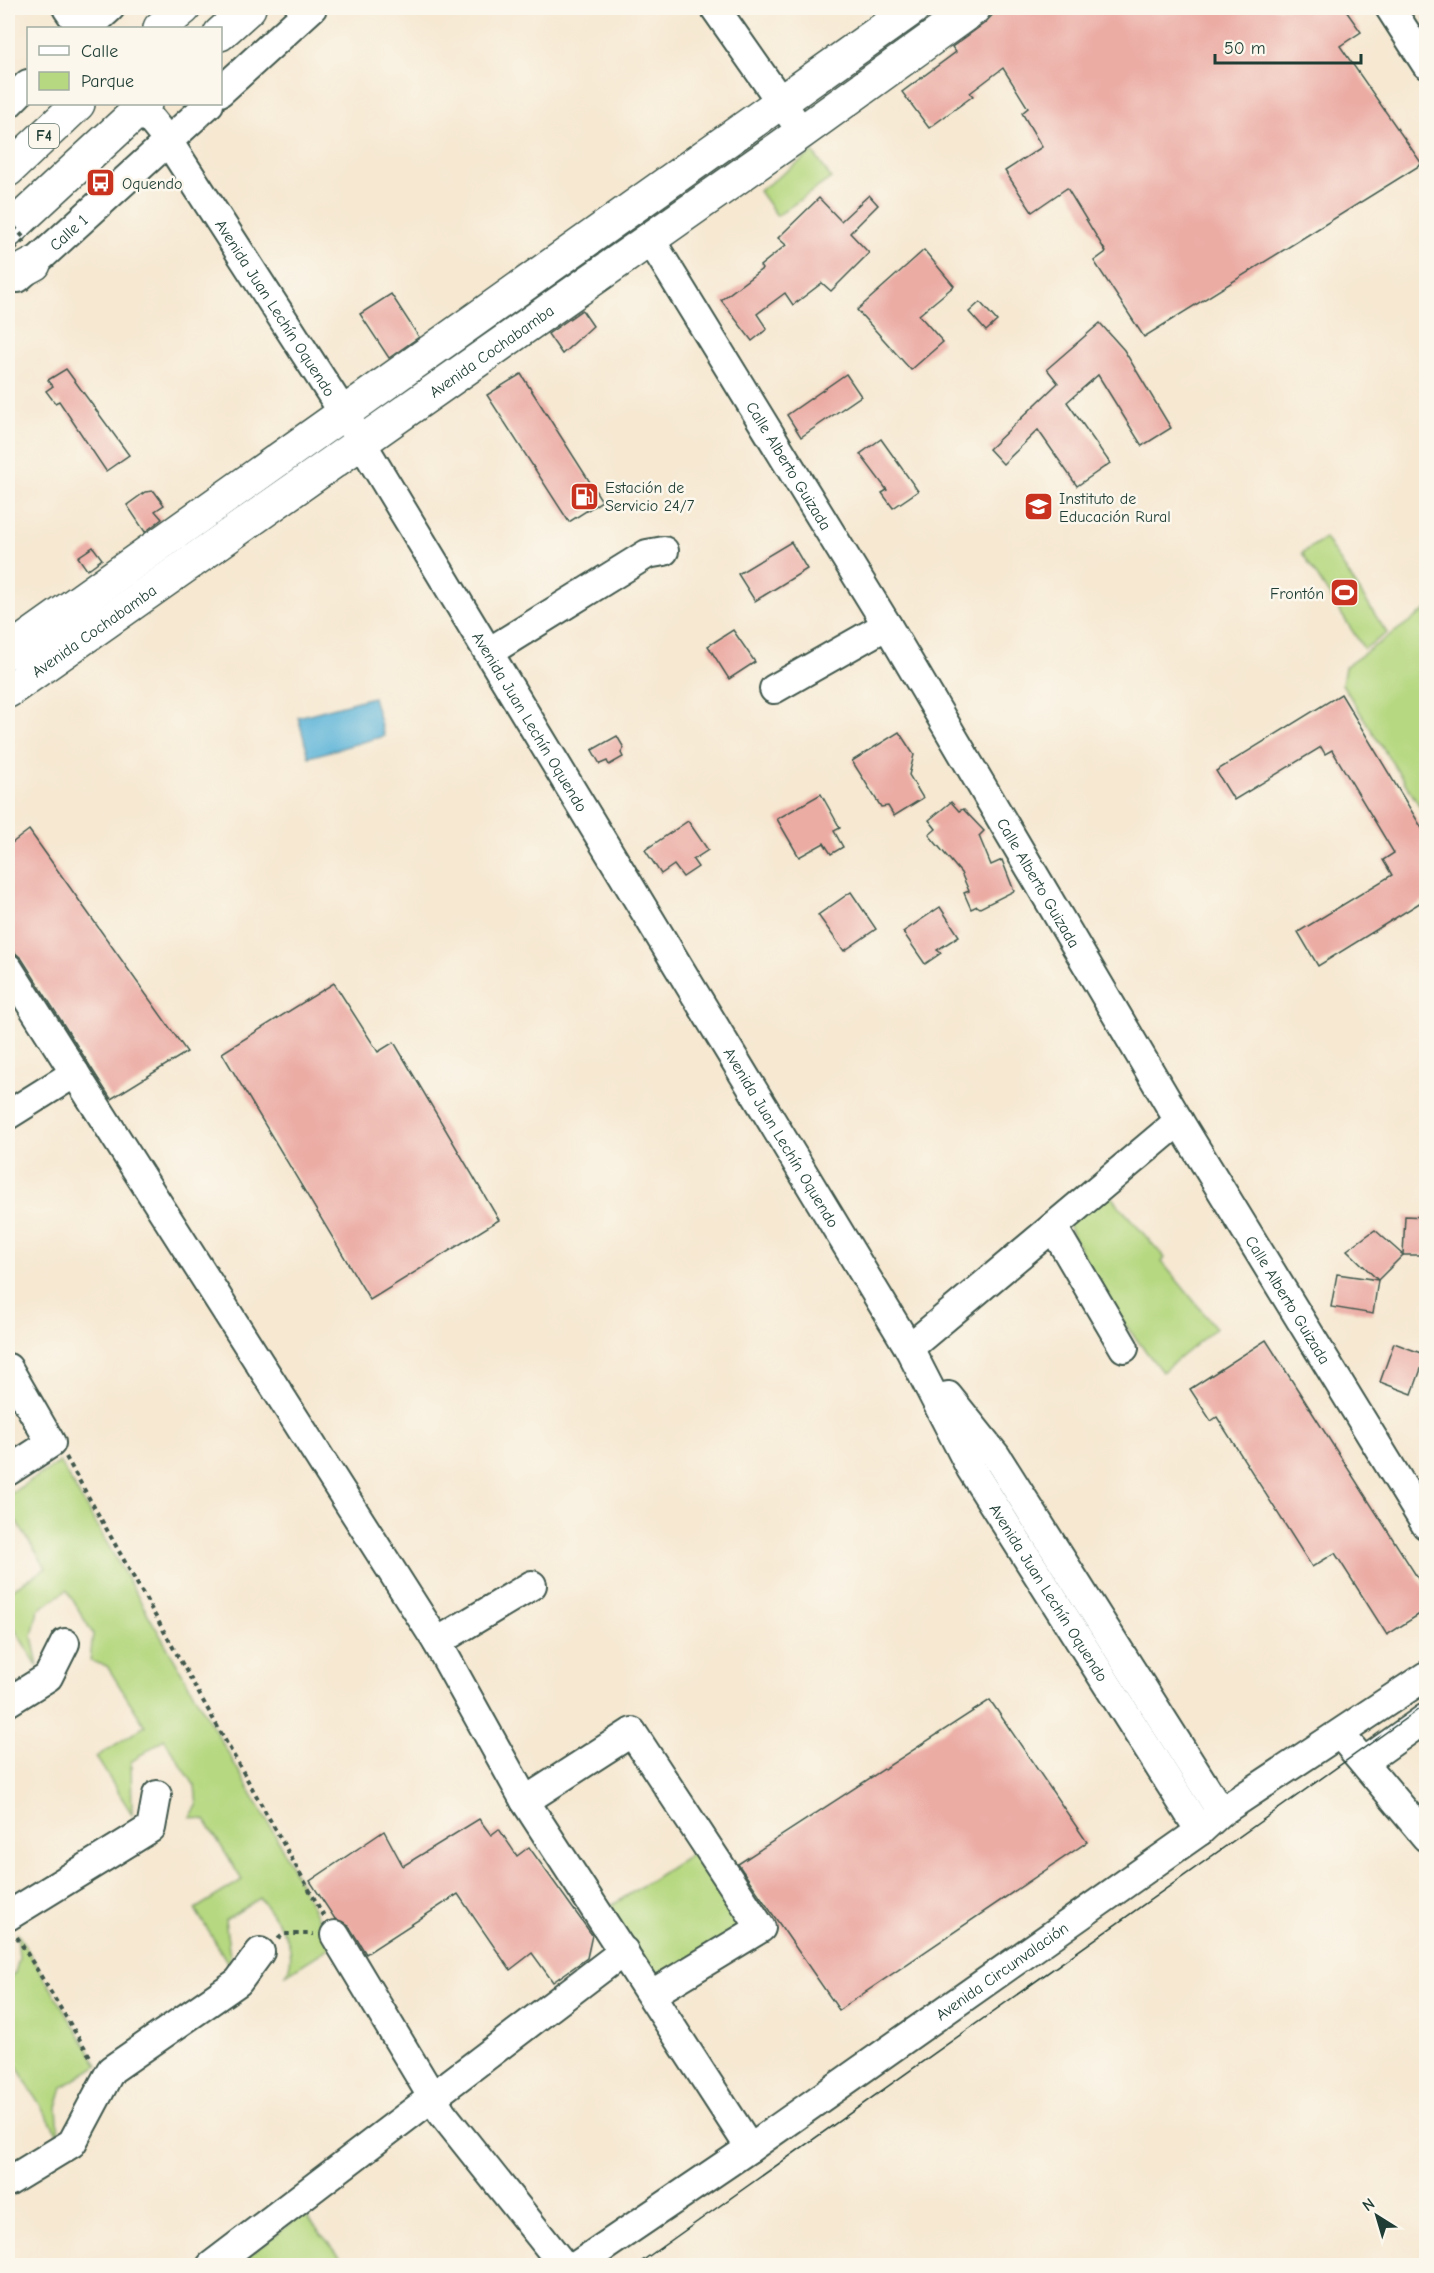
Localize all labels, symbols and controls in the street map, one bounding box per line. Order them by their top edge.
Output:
legend [27,27,222,105]
scale bar [1215,27,1360,65]
text: 50 m [1224,38,1266,59]
text: Calle [81,41,118,62]
text: Parque [81,71,134,92]
road number: F4 [29,124,59,148]
bus stop icon: Oquendo [85,167,117,199]
place label: Oquendo [122,175,183,193]
street label: Calle 1 [46,211,92,255]
street label: Avenida Juan Lechín Oquendo [211,216,338,400]
street label: Avenida Cochabamba [426,302,558,402]
street label: Calle Alberto Guizada [742,399,834,534]
place label: Estación de Servicio 24/7 [605,479,695,515]
fuel station icon: Estación de Servicio 24/7 [568,480,600,512]
place label: Instituto de Educación Rural [1059,490,1171,526]
school or university icon: Instituto de Educación Rural [1022,491,1054,523]
sports icon: Frontón [1329,577,1361,609]
street label: Avenida Cochabamba [29,581,160,681]
place label: Frontón [1270,585,1324,603]
street label: Avenida Juan Lechín Oquendo [468,629,591,815]
street label: Calle Alberto Guizada [993,815,1083,951]
street label: Avenida Juan Lechín Oquendo [720,1045,842,1231]
street label: Calle Alberto Guizada [1241,1233,1333,1368]
street label: Avenida Juan Lechín Oquendo [985,1501,1111,1685]
street label: Avenida Circunvalación [933,1919,1072,2024]
north arrow [1347,2186,1407,2246]
text: N [1359,2194,1378,2215]

